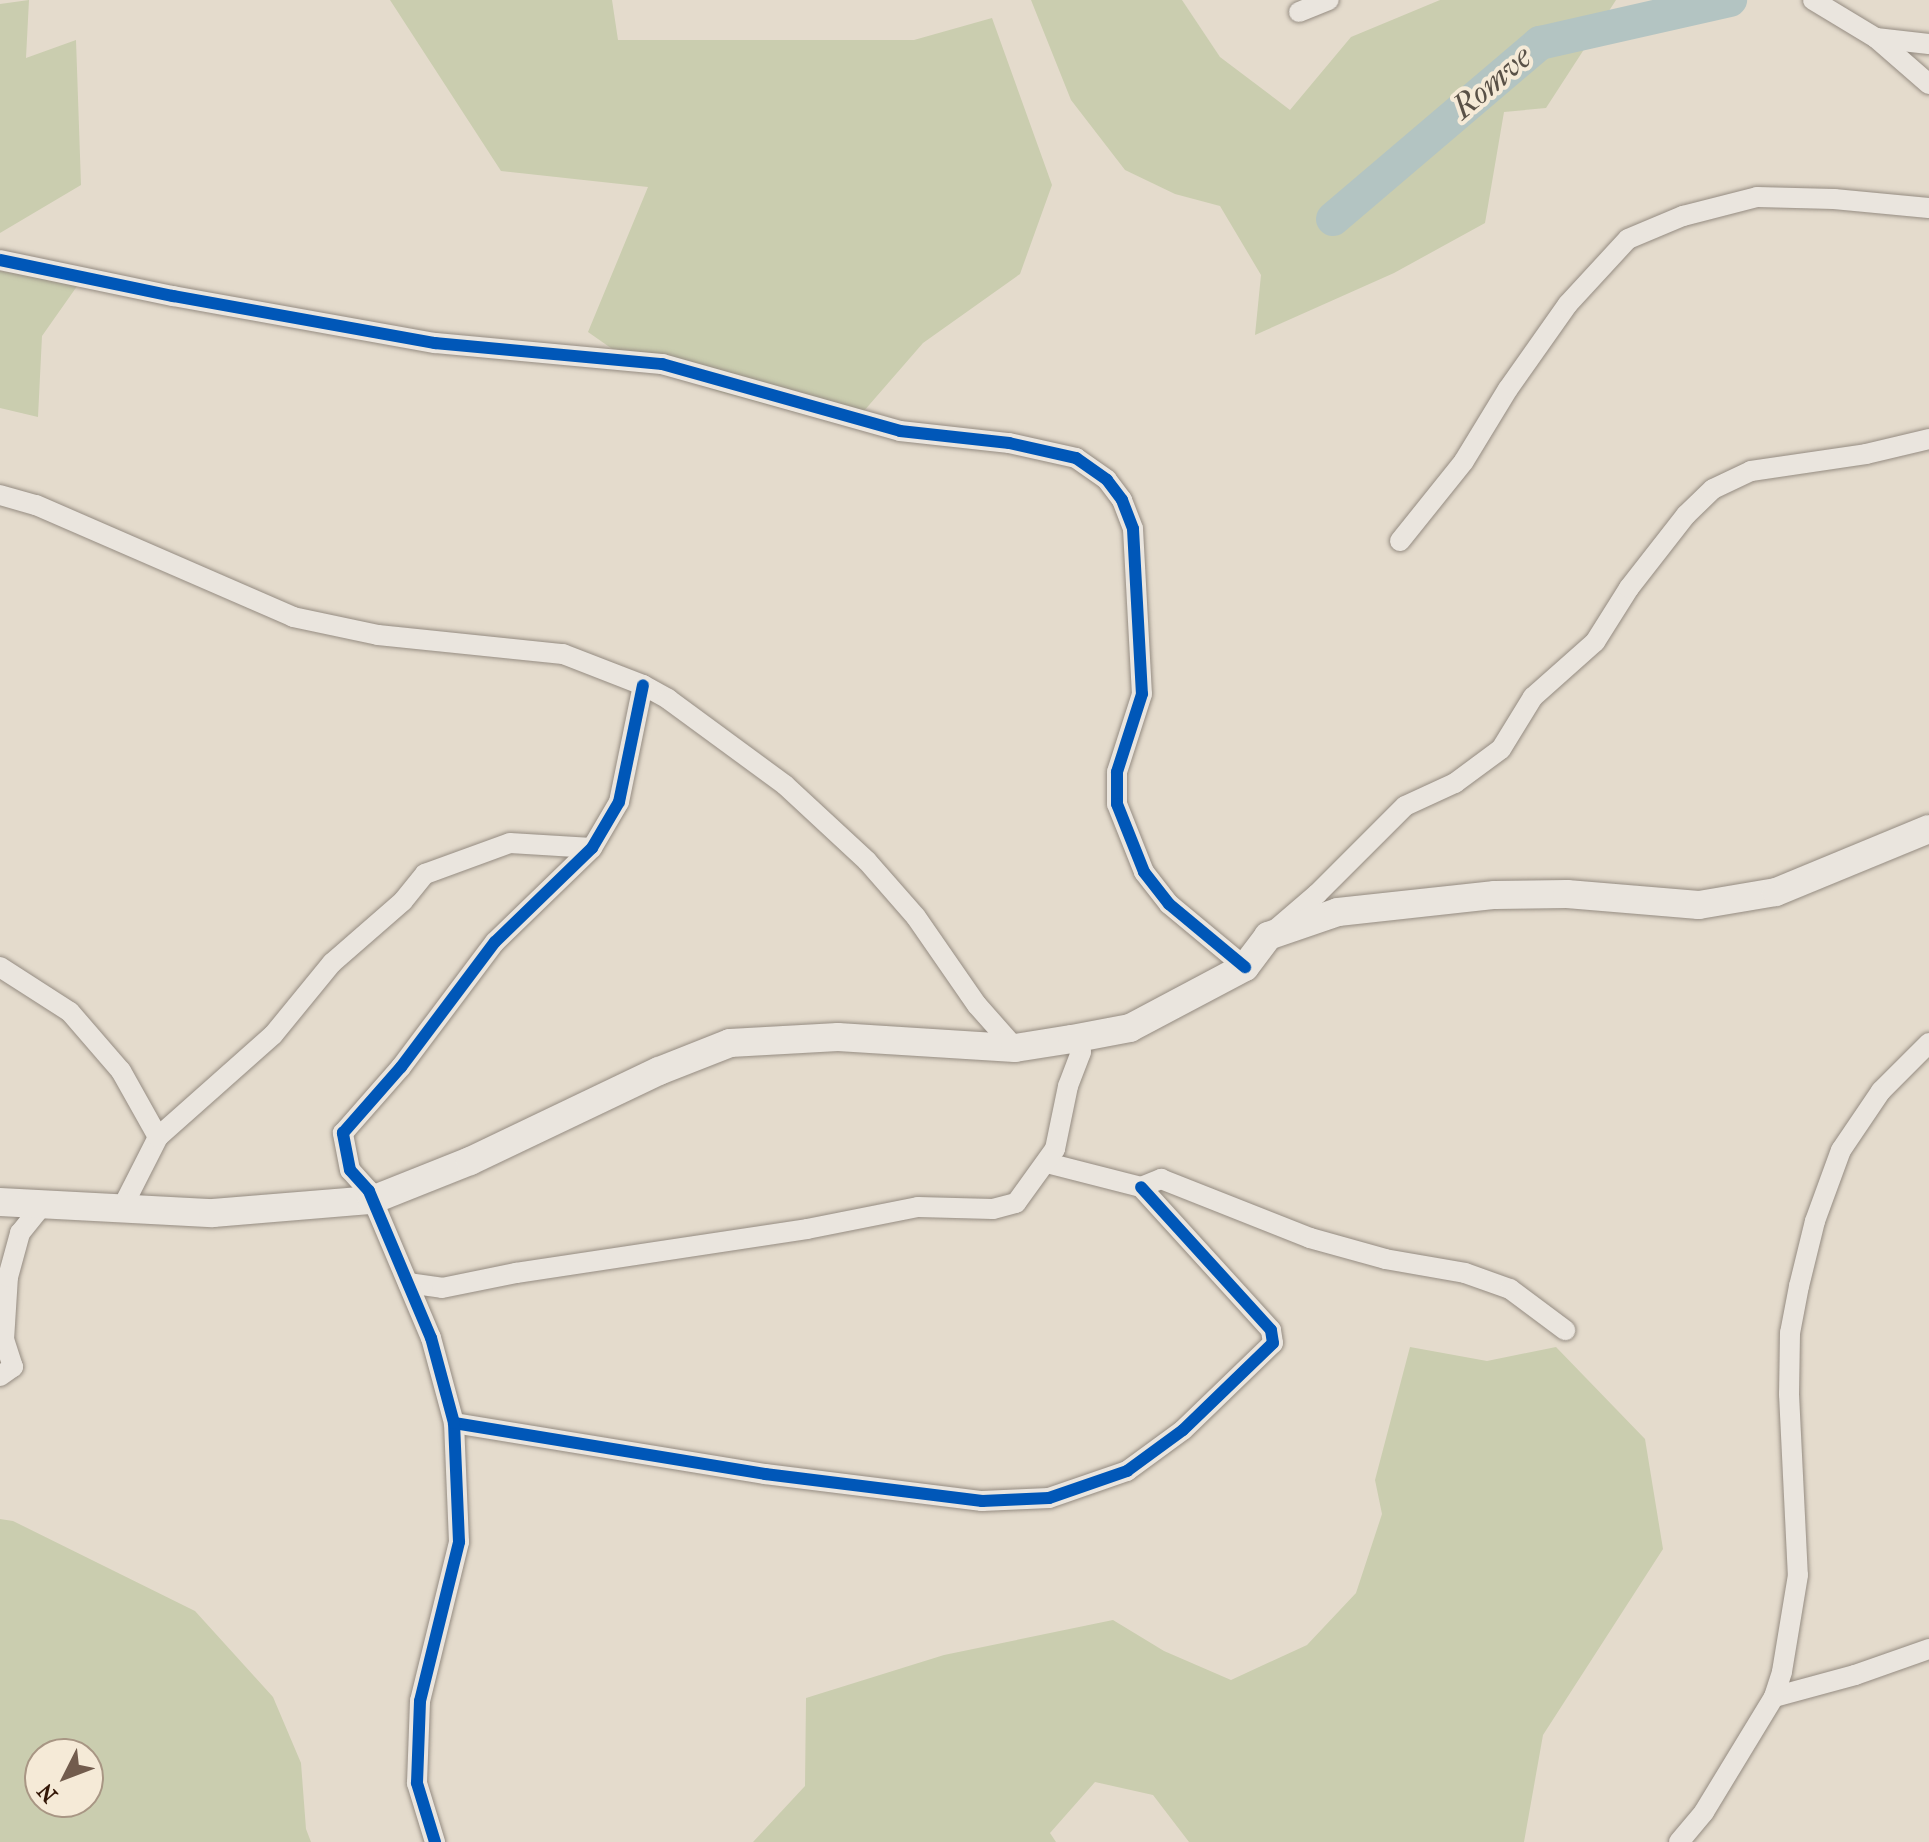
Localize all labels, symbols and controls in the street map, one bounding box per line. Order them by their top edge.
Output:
water label: Romve [1444,39,1540,127]
north arrow [24,1738,104,1818]
text: N [32,1778,63,1808]

